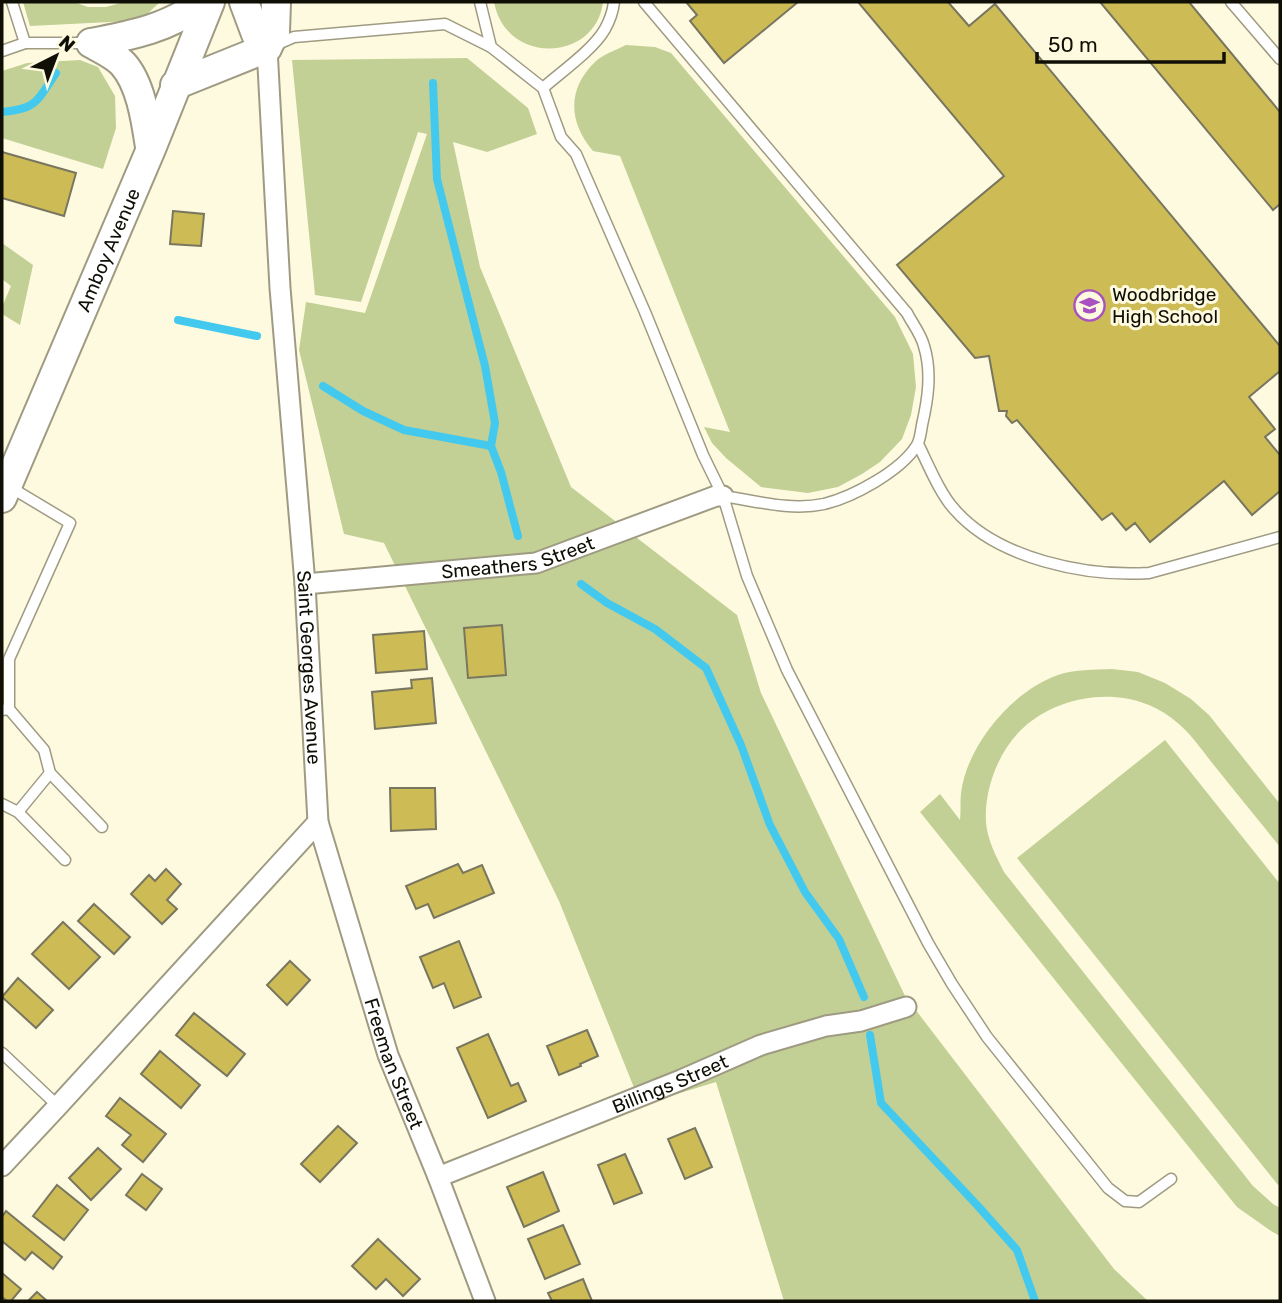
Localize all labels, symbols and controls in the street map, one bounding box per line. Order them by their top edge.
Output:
north arrow [21,21,91,91]
scale bar [1037,21,1224,65]
text: N [54,31,80,57]
text: 50 m [1048,32,1098,57]
street label: Amboy Avenue [71,184,145,315]
place label: Woodbridge High School [1112,283,1218,328]
school or university icon: Woodbridge High School [1072,288,1106,322]
street label: Smeathers Street [440,531,598,583]
street label: Saint Georges Avenue [292,569,326,765]
street label: Freeman Street [360,995,429,1133]
street label: Billings Street [609,1049,732,1118]

